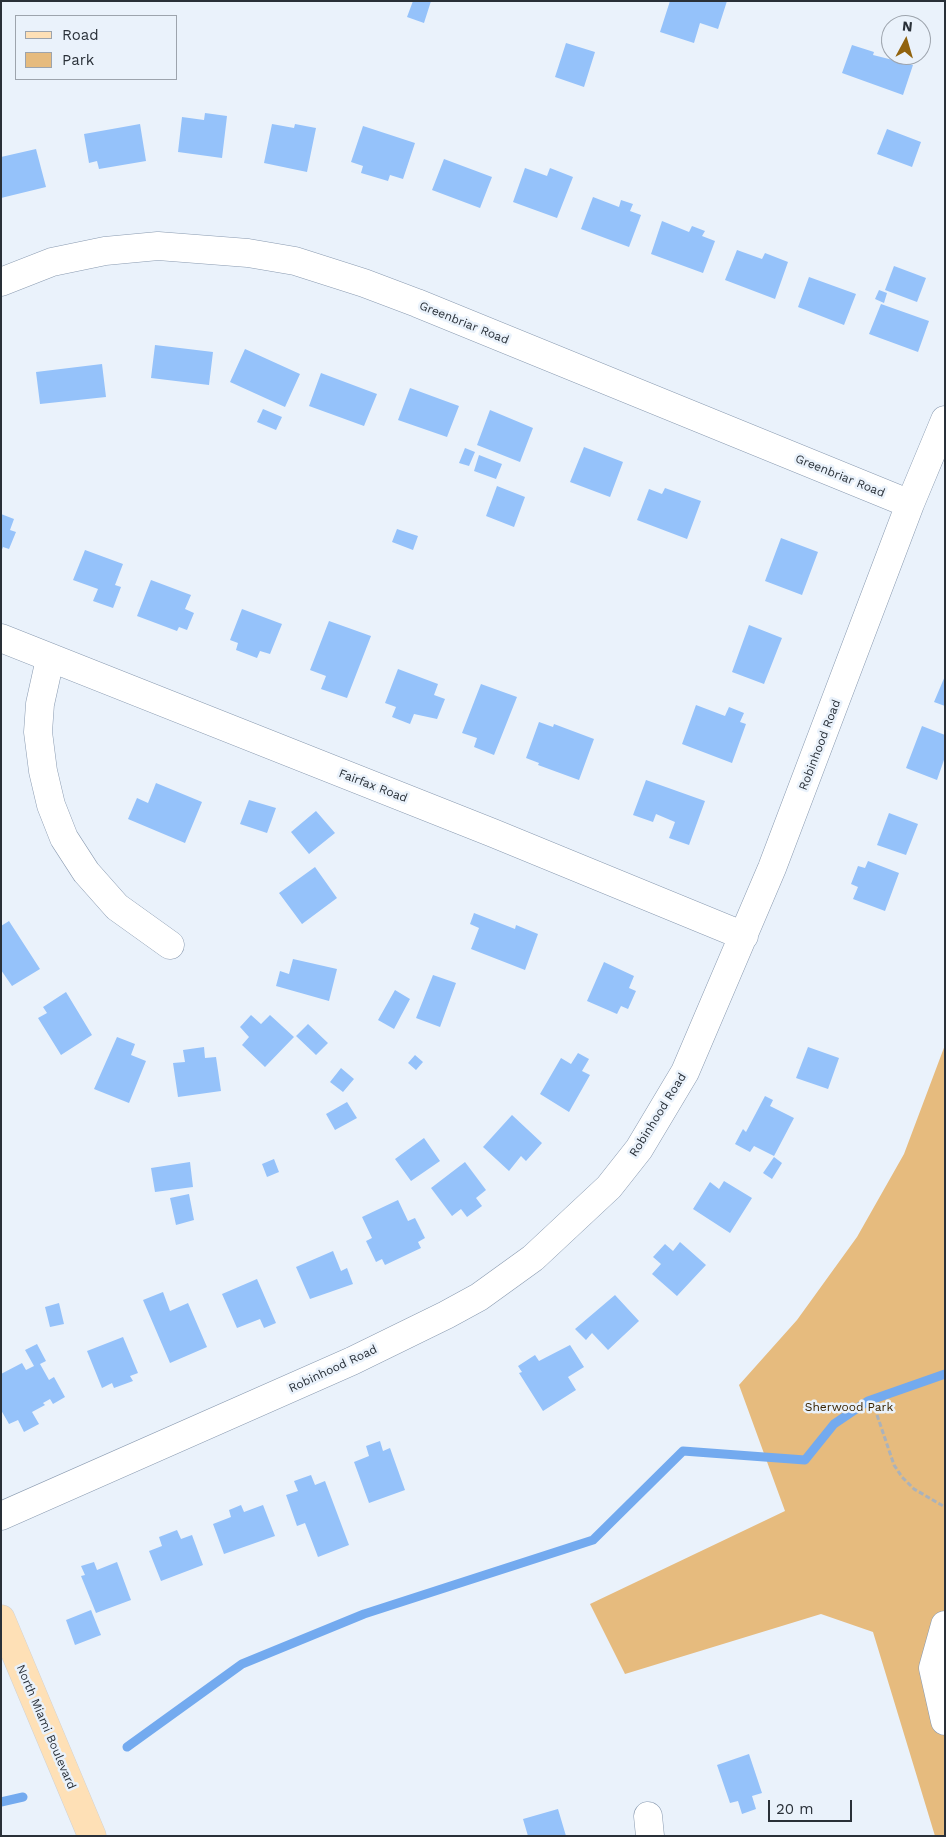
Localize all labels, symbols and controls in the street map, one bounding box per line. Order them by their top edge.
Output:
legend [15,15,178,80]
north arrow [881,15,931,65]
text: N [901,18,913,35]
text: Road [62,26,99,44]
text: Park [62,51,94,69]
street label: Greenbriar Road [417,298,511,348]
street label: Greenbriar Road [793,451,887,501]
street label: Robinhood Road [796,698,844,792]
street label: Fairfax Road [337,766,409,806]
street label: Robinhood Road [626,1071,690,1159]
street label: Robinhood Road [287,1342,379,1396]
park label: Sherwood Park [805,1400,893,1414]
street label: North Miami Boulevard [13,1663,79,1791]
scale bar [771,1790,855,1822]
text: 20 m [776,1800,814,1818]

